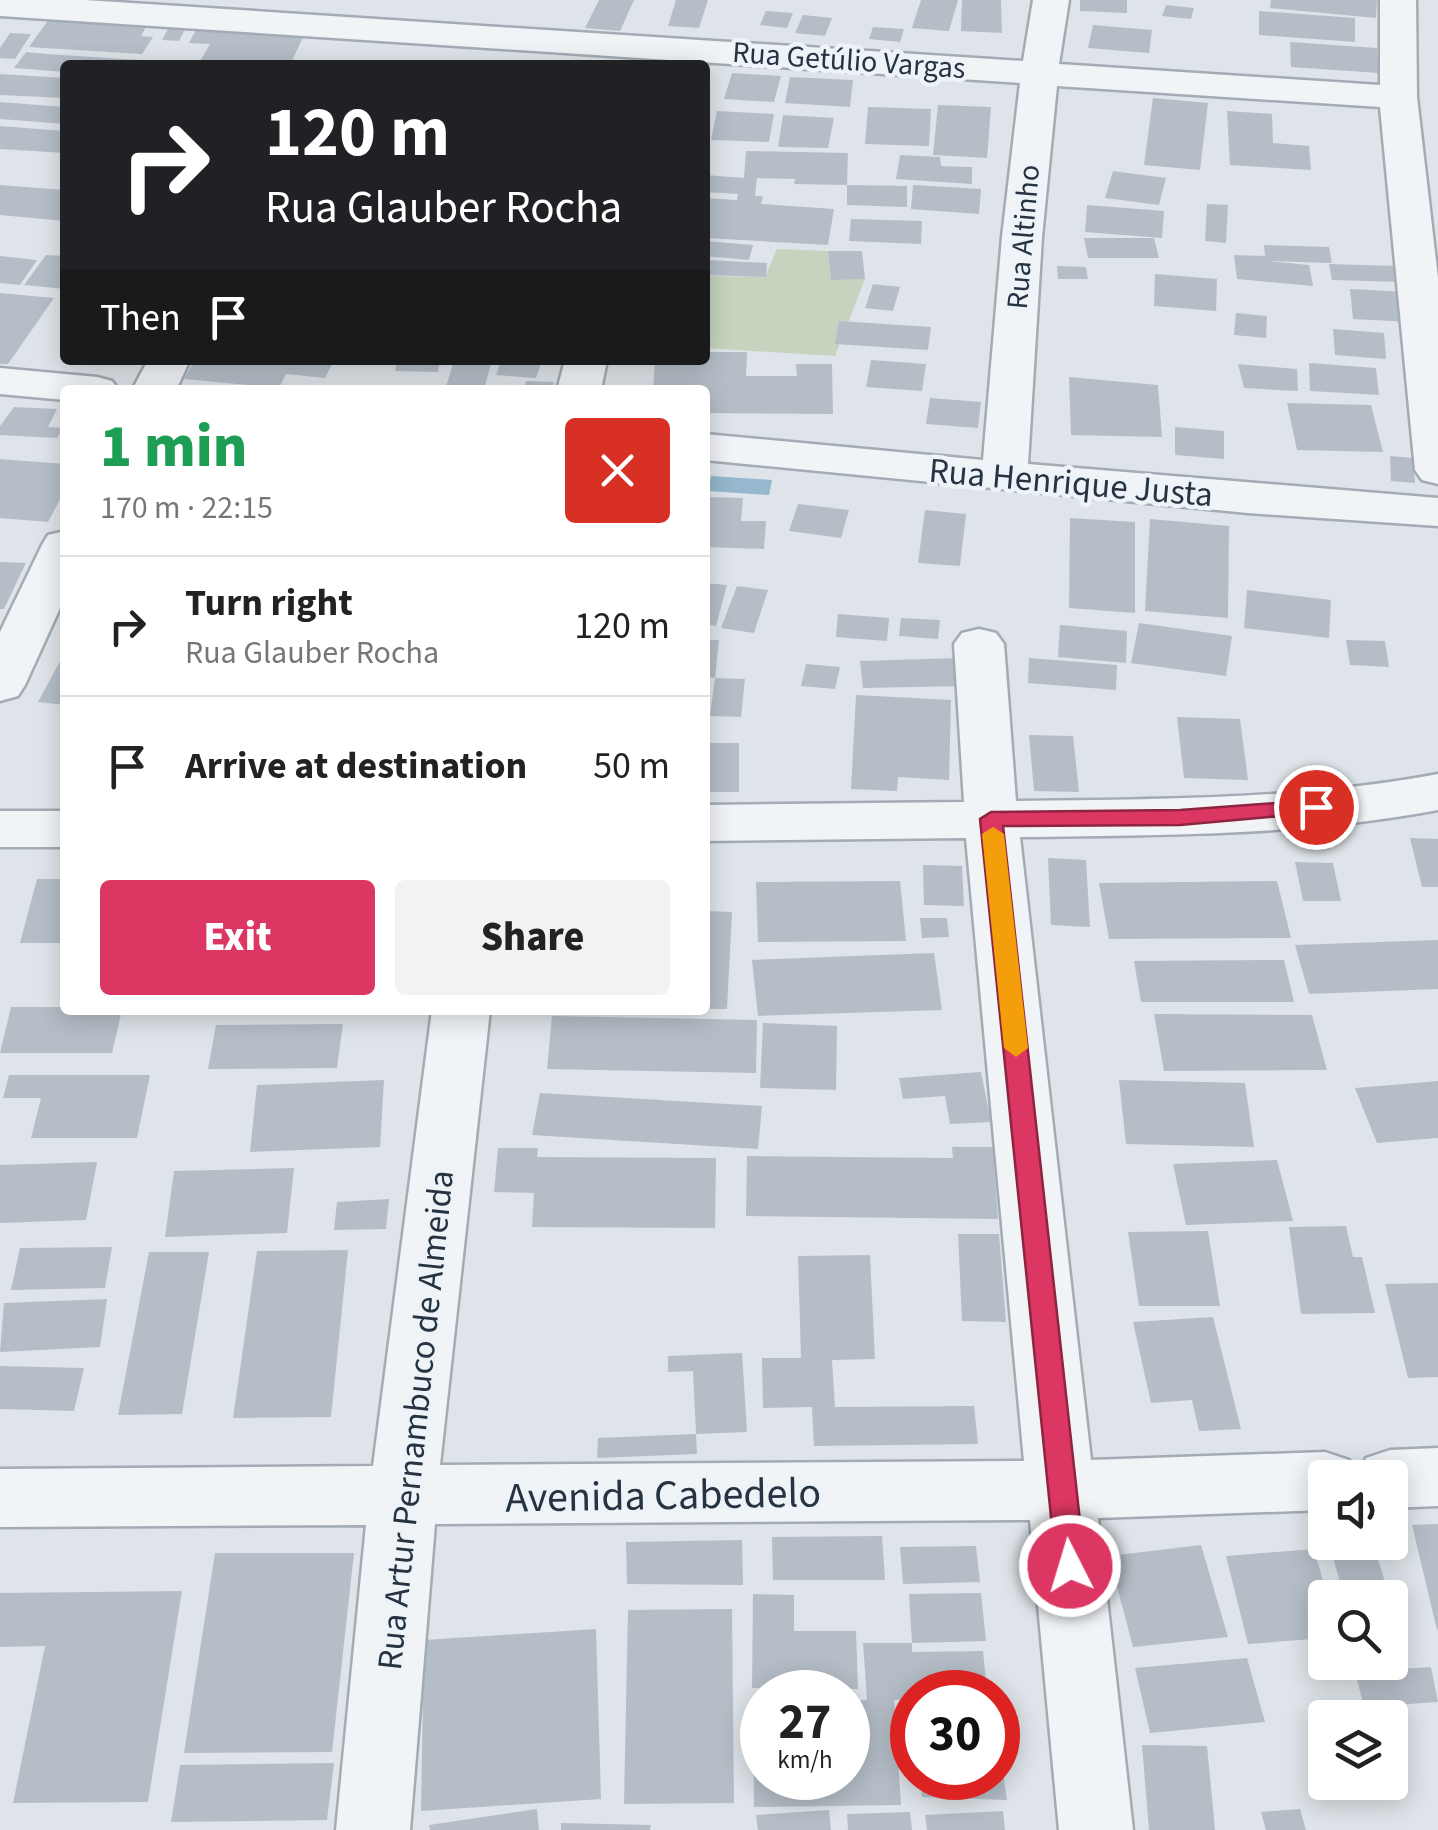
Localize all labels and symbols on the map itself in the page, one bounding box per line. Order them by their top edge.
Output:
street label: Rua Getúlio Vargas [731,31,967,90]
street label: Rua Altinho [996,163,1051,311]
street label: Rua Henrique Justa [927,446,1215,520]
pin [1274,765,1359,850]
street label: Rua Artur Pernambuco de Almeida [365,1168,467,1673]
street label: Avenida Cabedelo [505,1463,821,1529]
position arrow [1018,1514,1122,1618]
speed limit sign: 30 [890,1670,1020,1800]

